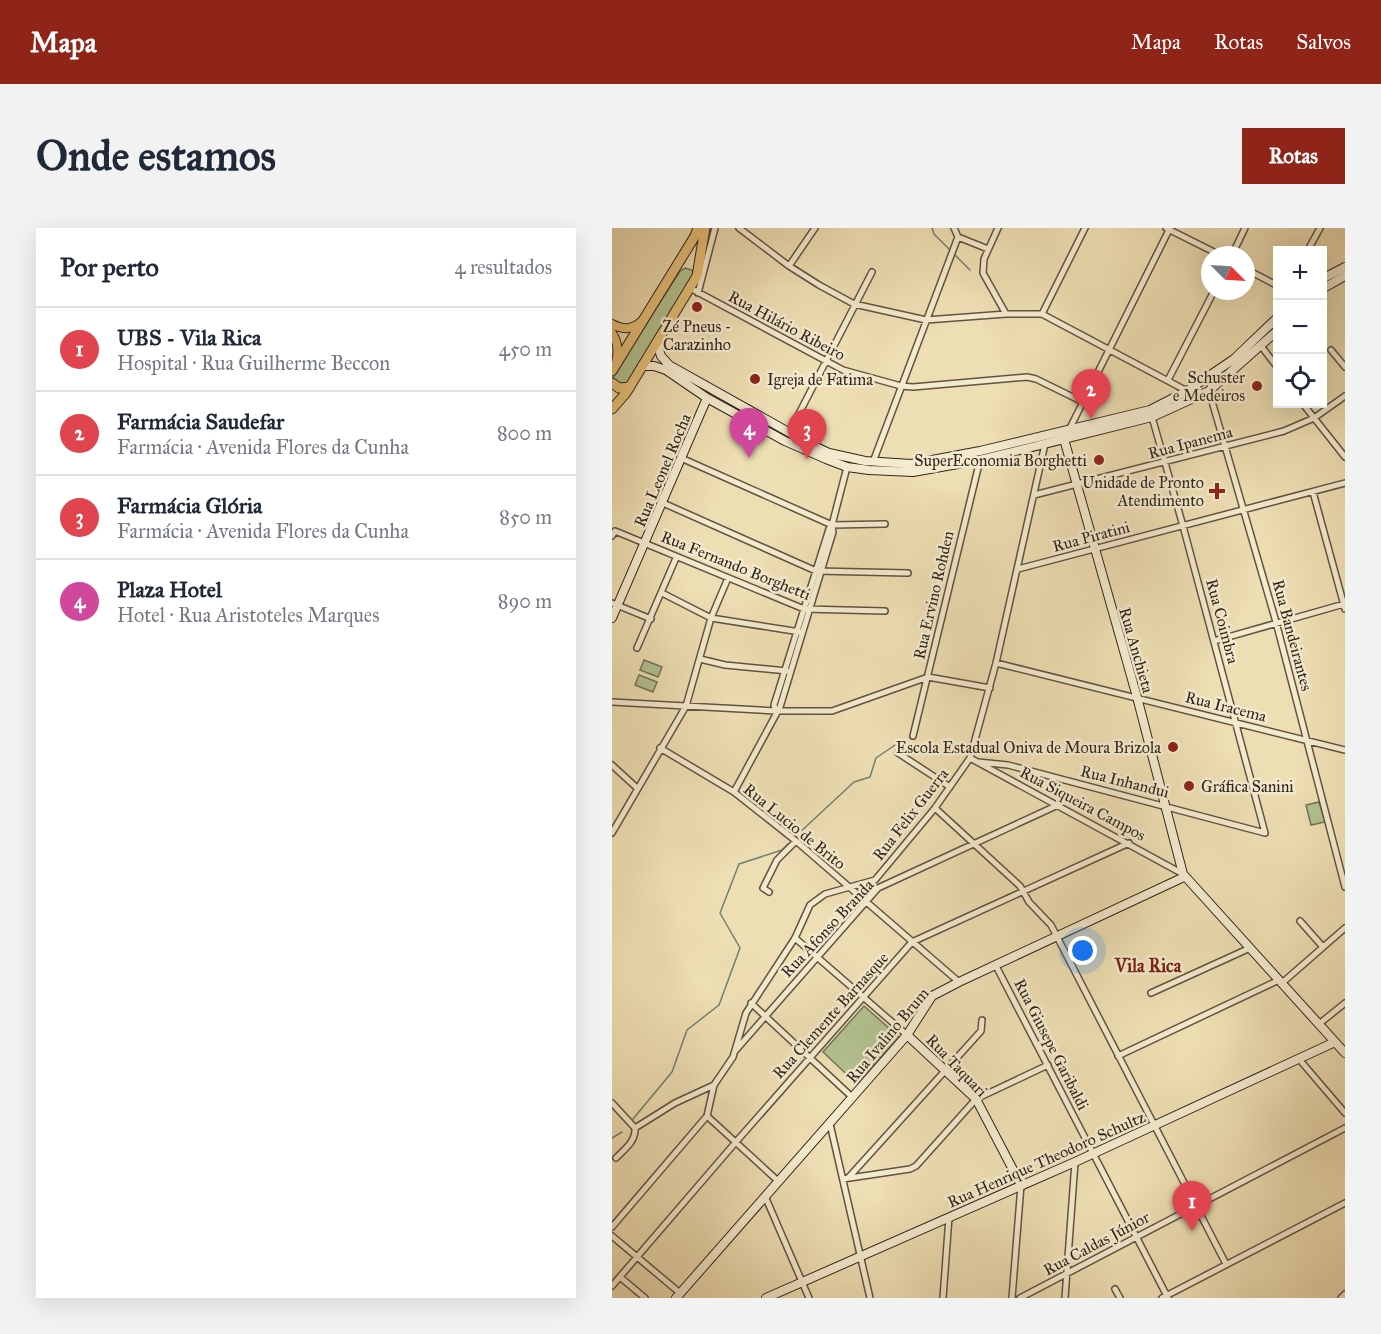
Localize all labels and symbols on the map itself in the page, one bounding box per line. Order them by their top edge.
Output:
north arrow [1201,246,1255,300]
street label: Rua Hilário Ribeiro [725,287,848,364]
marker: Zé Pneus - Carazinho [690,300,704,314]
place label: Zé Pneus - Carazinho [663,317,731,354]
place label: Schuster e Medeiros [1173,368,1245,405]
place label: Igreja de Fatima [767,370,873,390]
pin: 2 [1072,370,1110,419]
marker: Igreja de Fatima [748,372,762,386]
marker: Schuster e Medeiros [1250,379,1264,393]
pin: 4 [730,408,768,458]
street label: Rua Leonel Rocha [630,410,695,530]
pin: 3 [788,410,826,459]
street label: Rua Ipanema [1146,422,1235,463]
place label: SuperEconomia Borghetti [914,451,1088,471]
marker: SuperEconomia Borghetti [1092,453,1106,467]
place label: Unidade de Pronto Atendimento [1082,473,1204,510]
marker: Unidade de Pronto Atendimento [1208,482,1226,500]
street label: Rua Piratini [1050,517,1132,556]
street label: Rua Fernando Borghetti [658,527,814,605]
street label: Rua Ervino Rohden [909,529,958,661]
street label: Rua Coimbra [1202,577,1243,666]
street label: Rua Bandeirantes [1269,577,1317,693]
street label: Rua Anchieta [1115,605,1158,695]
street label: Rua Iracema [1183,687,1269,726]
place label: Escola Estadual Oniva de Moura Brizola [896,738,1161,757]
marker: Escola Estadual Oniva de Moura Brizola [1166,740,1180,754]
street label: Rua Inhandui [1079,761,1172,802]
street label: Rua Siqueira Campos [1016,762,1149,846]
street label: Rua Felix Guerra [869,764,952,864]
place label: Gráfica Sanini [1201,777,1294,796]
street label: Rua Lucio de Brito [740,779,850,873]
marker: Gráfica Sanini [1182,779,1196,793]
street label: Rua Afonso Branda [777,875,878,981]
your location [1068,936,1097,965]
street label: Rua Clemente Barnasque [769,948,893,1083]
district label: Vila Rica [1114,955,1182,977]
street label: Rua Giusepe Garibaldi [1010,975,1093,1114]
street label: Rua Ivalino Brum [842,983,933,1087]
street label: Rua Taquari [921,1030,992,1102]
street label: Rua Henrique Theodoro Schultz [944,1107,1149,1213]
pin: 1 [1172,1182,1212,1231]
street label: Rua Caldas Júnior [1040,1207,1153,1280]

